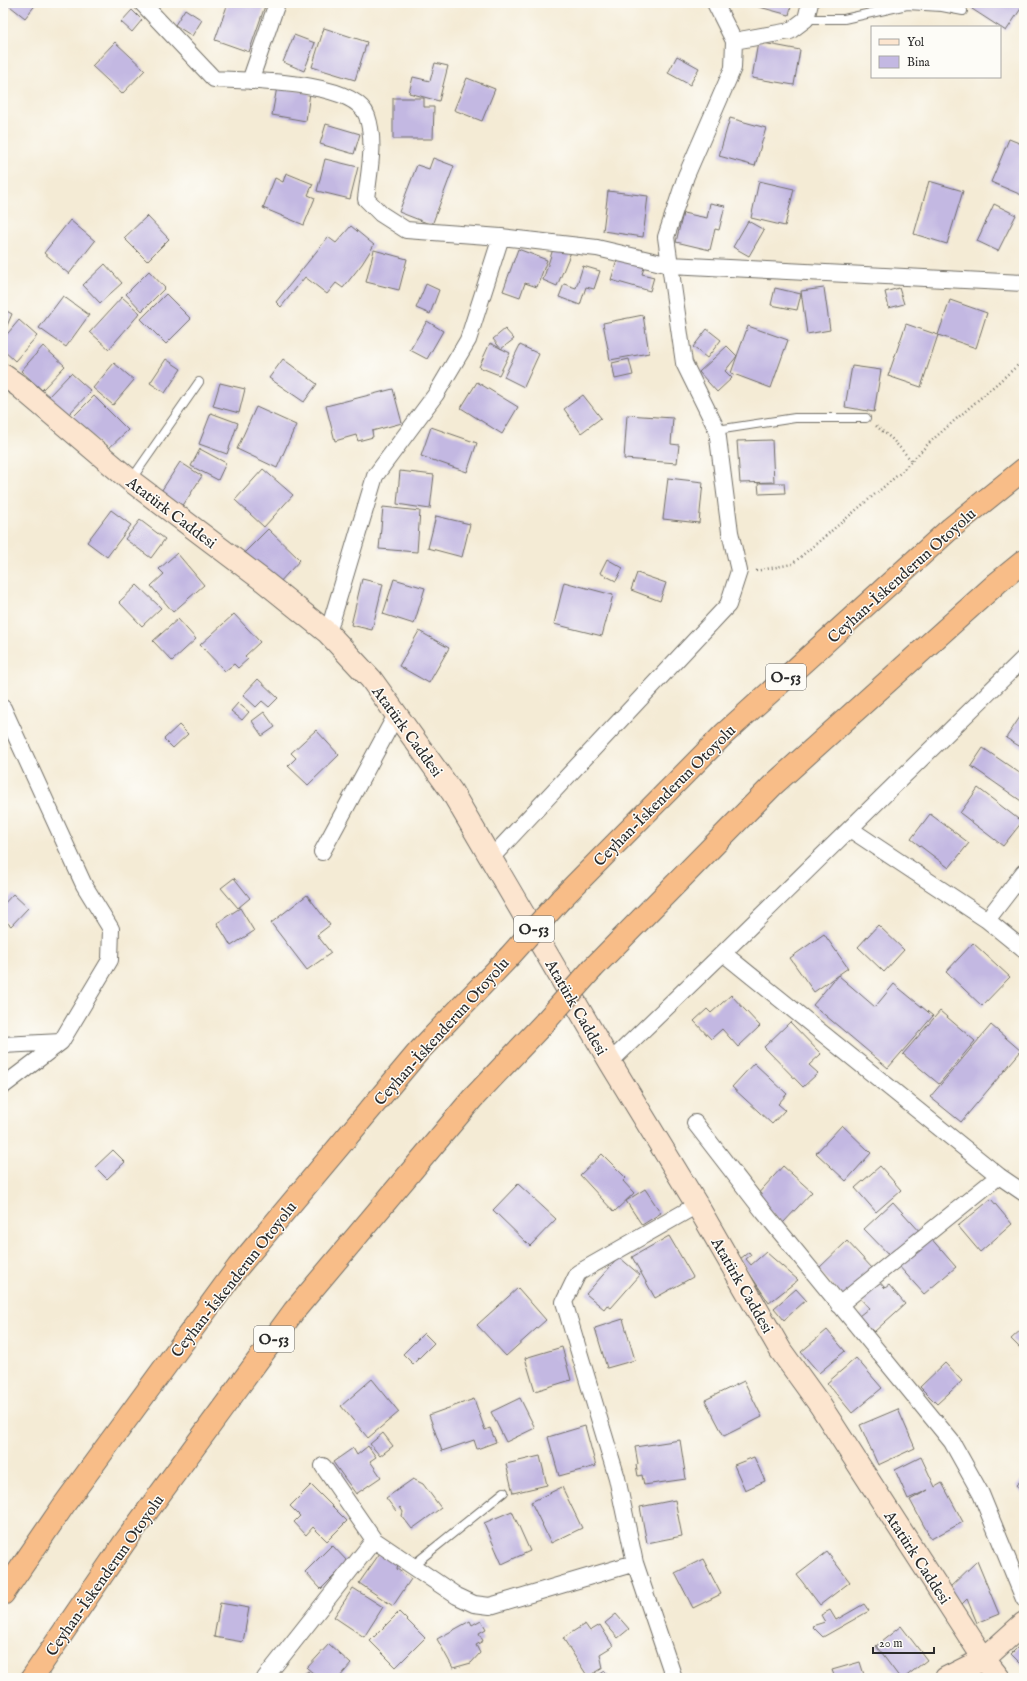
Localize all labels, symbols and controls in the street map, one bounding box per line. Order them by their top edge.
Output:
legend [871,26,1001,78]
text: Yol [907,35,925,50]
text: Bina [907,55,931,70]
street label: Atatürk Caddesi [121,473,220,554]
street label: Ceyhan-İskenderun Otoyolu [823,503,981,648]
road number: O-53 [766,664,806,690]
street label: Atatürk Caddesi [366,682,446,782]
street label: Ceyhan-İskenderun Otoyolu [589,720,741,872]
road number: O-53 [514,916,554,942]
street label: Ceyhan-İskenderun Otoyolu [369,953,514,1111]
street label: Atatürk Caddesi [539,956,611,1060]
street label: Ceyhan-İskenderun Otoyolu [166,1197,302,1362]
street label: Atatürk Caddesi [705,1234,777,1338]
road number: O-53 [254,1326,294,1352]
street label: Ceyhan-İskenderun Otoyolu [41,1490,169,1661]
street label: Atatürk Caddesi [878,1507,954,1609]
scale bar [873,1629,934,1655]
text: 20 m [879,1636,902,1651]

